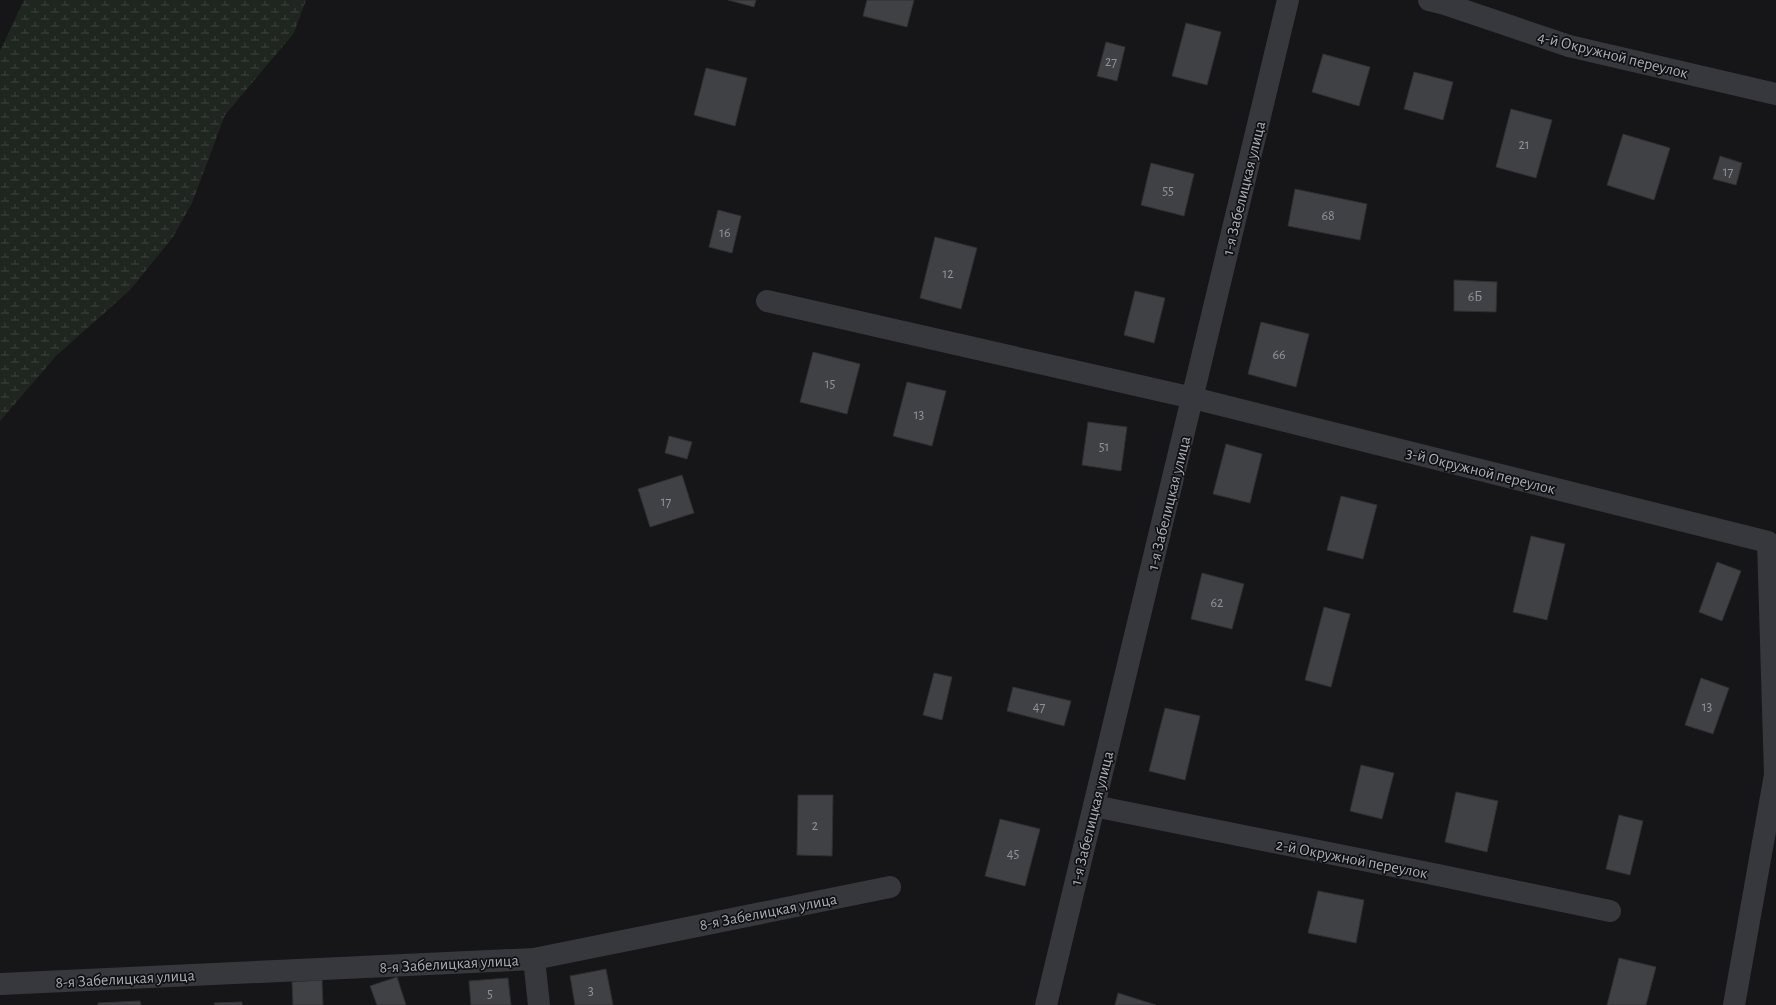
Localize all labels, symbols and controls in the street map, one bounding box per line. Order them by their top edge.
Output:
street label: 4-й Окружной переулок [1536,29,1690,83]
house number: 27 [1105,55,1117,69]
street label: 1-я Забелицкая улица [1220,120,1269,257]
house number: 21 [1518,138,1530,152]
house number: 17 [1723,165,1733,179]
house number: 55 [1162,184,1174,198]
house number: 68 [1321,209,1335,223]
house number: 16 [719,226,731,240]
house number: 12 [942,267,954,281]
house number: 6Б [1468,290,1482,304]
house number: 66 [1272,348,1286,362]
house number: 15 [825,377,835,391]
house number: 13 [914,408,925,422]
street label: 1-я Забелицкая улица [1145,435,1194,572]
house number: 51 [1099,440,1109,454]
street label: 3-й Окружной переулок [1404,445,1558,498]
house number: 17 [661,495,671,509]
house number: 62 [1211,596,1223,610]
house number: 47 [1033,700,1045,714]
house number: 13 [1702,700,1713,714]
street label: 1-я Забелицкая улица [1068,750,1117,887]
house number: 2 [812,819,818,833]
street label: 2-й Окружной переулок [1275,836,1429,883]
house number: 45 [1007,847,1019,861]
street label: 8-я Забелицкая улица [698,891,838,934]
street label: 8-я Забелицкая улица [379,952,519,977]
street label: 8-я Забелицкая улица [55,967,195,992]
house number: 3 [588,984,594,998]
house number: 5 [487,987,493,1001]

